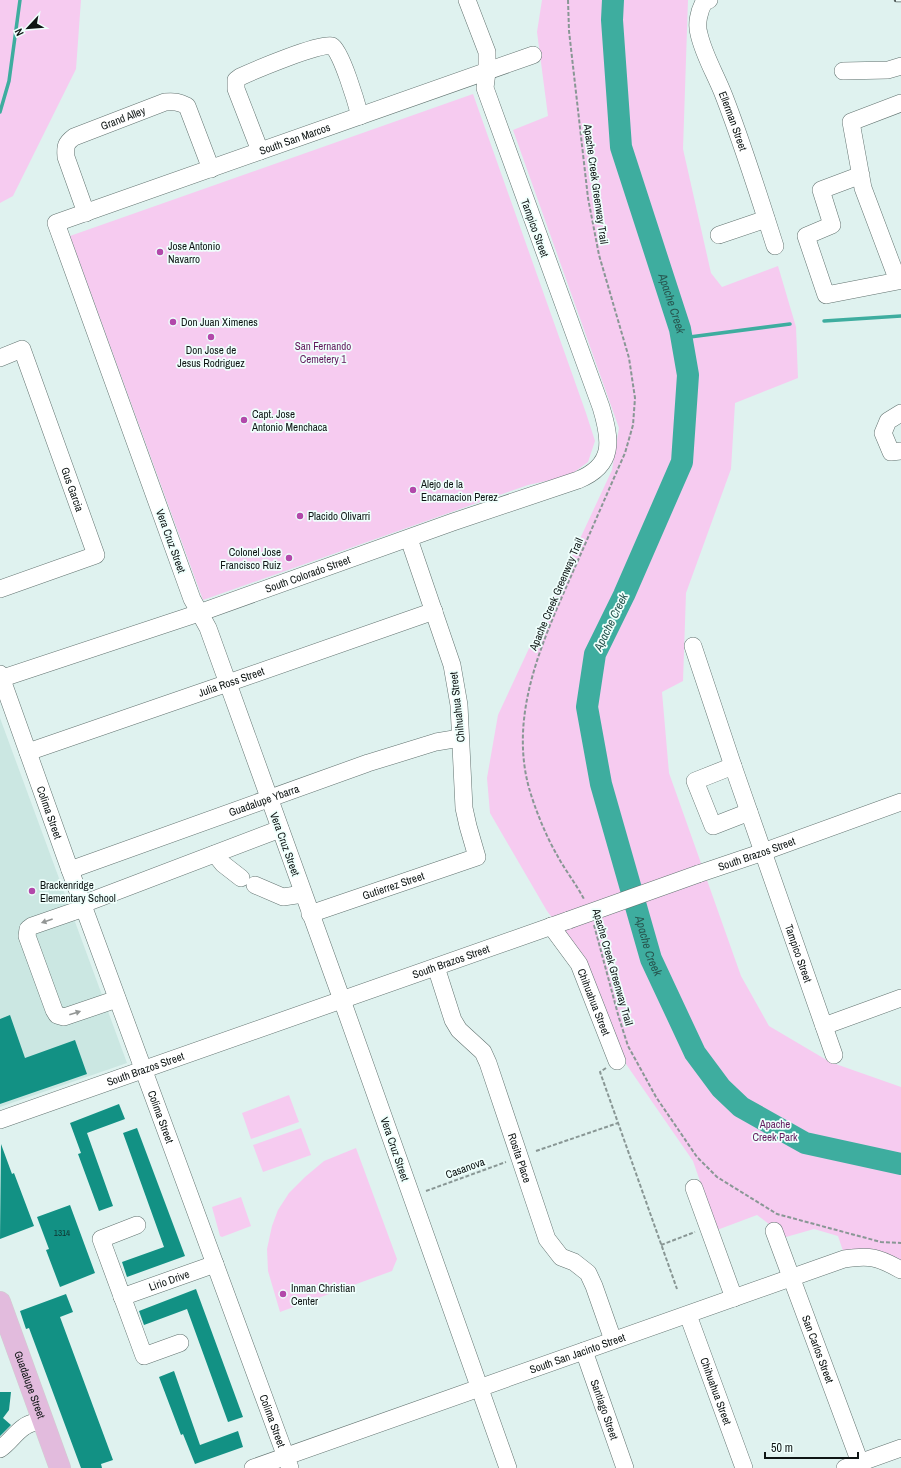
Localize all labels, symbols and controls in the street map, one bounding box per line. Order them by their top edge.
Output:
north arrow [8,8,48,48]
text: N [11,26,27,38]
street label: Ellerman Street [716,89,751,153]
street label: Grand Alley [99,103,148,133]
street label: South San Marcos [257,120,333,158]
street label: Apache Creek Greenway Trail [581,122,611,245]
street label: Tampico Street [518,197,552,259]
place label: Jose Antonio Navarro [168,239,220,266]
marker: Jose Antonio Navarro [155,247,165,257]
water label: Apache Creek [654,271,689,336]
place label: Don Juan Ximenes [181,315,258,329]
marker: Don Juan Ximenes [168,317,178,327]
marker: Don Jose de Jesus Rodriguez [206,332,216,342]
park label: San Fernando Cemetery 1 [295,339,351,366]
place label: Don Jose de Jesus Rodriguez [177,343,245,370]
place label: Capt. Jose Antonio Menchaca [251,407,327,434]
marker: Capt. Jose Antonio Menchaca [239,415,249,425]
street label: Gus Garcia [58,465,87,514]
place label: Alejo de la Encarnacion Perez [420,477,498,504]
marker: Alejo de la Encarnacion Perez [408,485,418,495]
street label: Vera Cruz Street [153,507,189,575]
place label: Placido Olivarri [308,509,370,523]
marker: Placido Olivarri [295,511,305,521]
street label: Apache Creek Greenway Trail [526,536,586,653]
place label: Colonel Jose Francisco Ruiz [220,545,281,572]
street label: South Colorado Street [263,552,353,596]
marker: Colonel Jose Francisco Ruiz [284,553,294,563]
water label: Apache Creek [590,590,632,654]
street label: Julia Ross Street [196,664,267,700]
street label: Chihuahua Street [446,671,468,743]
street label: Guadalupe Ybarra [227,781,301,819]
street label: Colima Street [34,784,65,841]
street label: Vera Cruz Street [267,810,303,878]
street label: South Brazos Street [716,834,798,874]
street label: Gutierrez Street [361,868,426,903]
place label: Brackenridge Elementary School [40,878,116,905]
marker: Brackenridge Elementary School [27,886,37,896]
street label: Apache Creek Greenway Trail [589,906,636,1027]
water label: Apache Creek [631,913,666,980]
one-way arrow [41,918,53,924]
street label: Tampico Street [782,922,815,985]
street label: South Brazos Street [410,941,492,982]
street label: Chihuahua Street [574,966,614,1038]
one-way arrow [69,1010,81,1016]
street label: South Brazos Street [105,1049,186,1089]
street label: Colima Street [145,1088,177,1146]
street label: Vera Cruz Street [378,1115,413,1183]
park label: Apache Creek Park [752,1117,798,1144]
street label: Rosita Place [505,1131,535,1184]
street label: Casanova [444,1154,486,1182]
house number: 1314 [54,1227,70,1239]
street label: Lirio Drive [147,1267,191,1294]
place label: Inman Christian Center [291,1281,355,1308]
marker: Inman Christian Center [278,1289,288,1299]
street label: San Carlos Street [799,1313,837,1385]
street label: South San Jacinto Street [528,1330,628,1377]
street label: Guadalupe Street [11,1349,49,1421]
street label: Chihuahua Street [697,1355,735,1427]
street label: Santiago Street [588,1378,622,1442]
street label: Colima Street [257,1392,289,1450]
scale bar [765,1434,858,1460]
text: 50 m [771,1440,793,1456]

